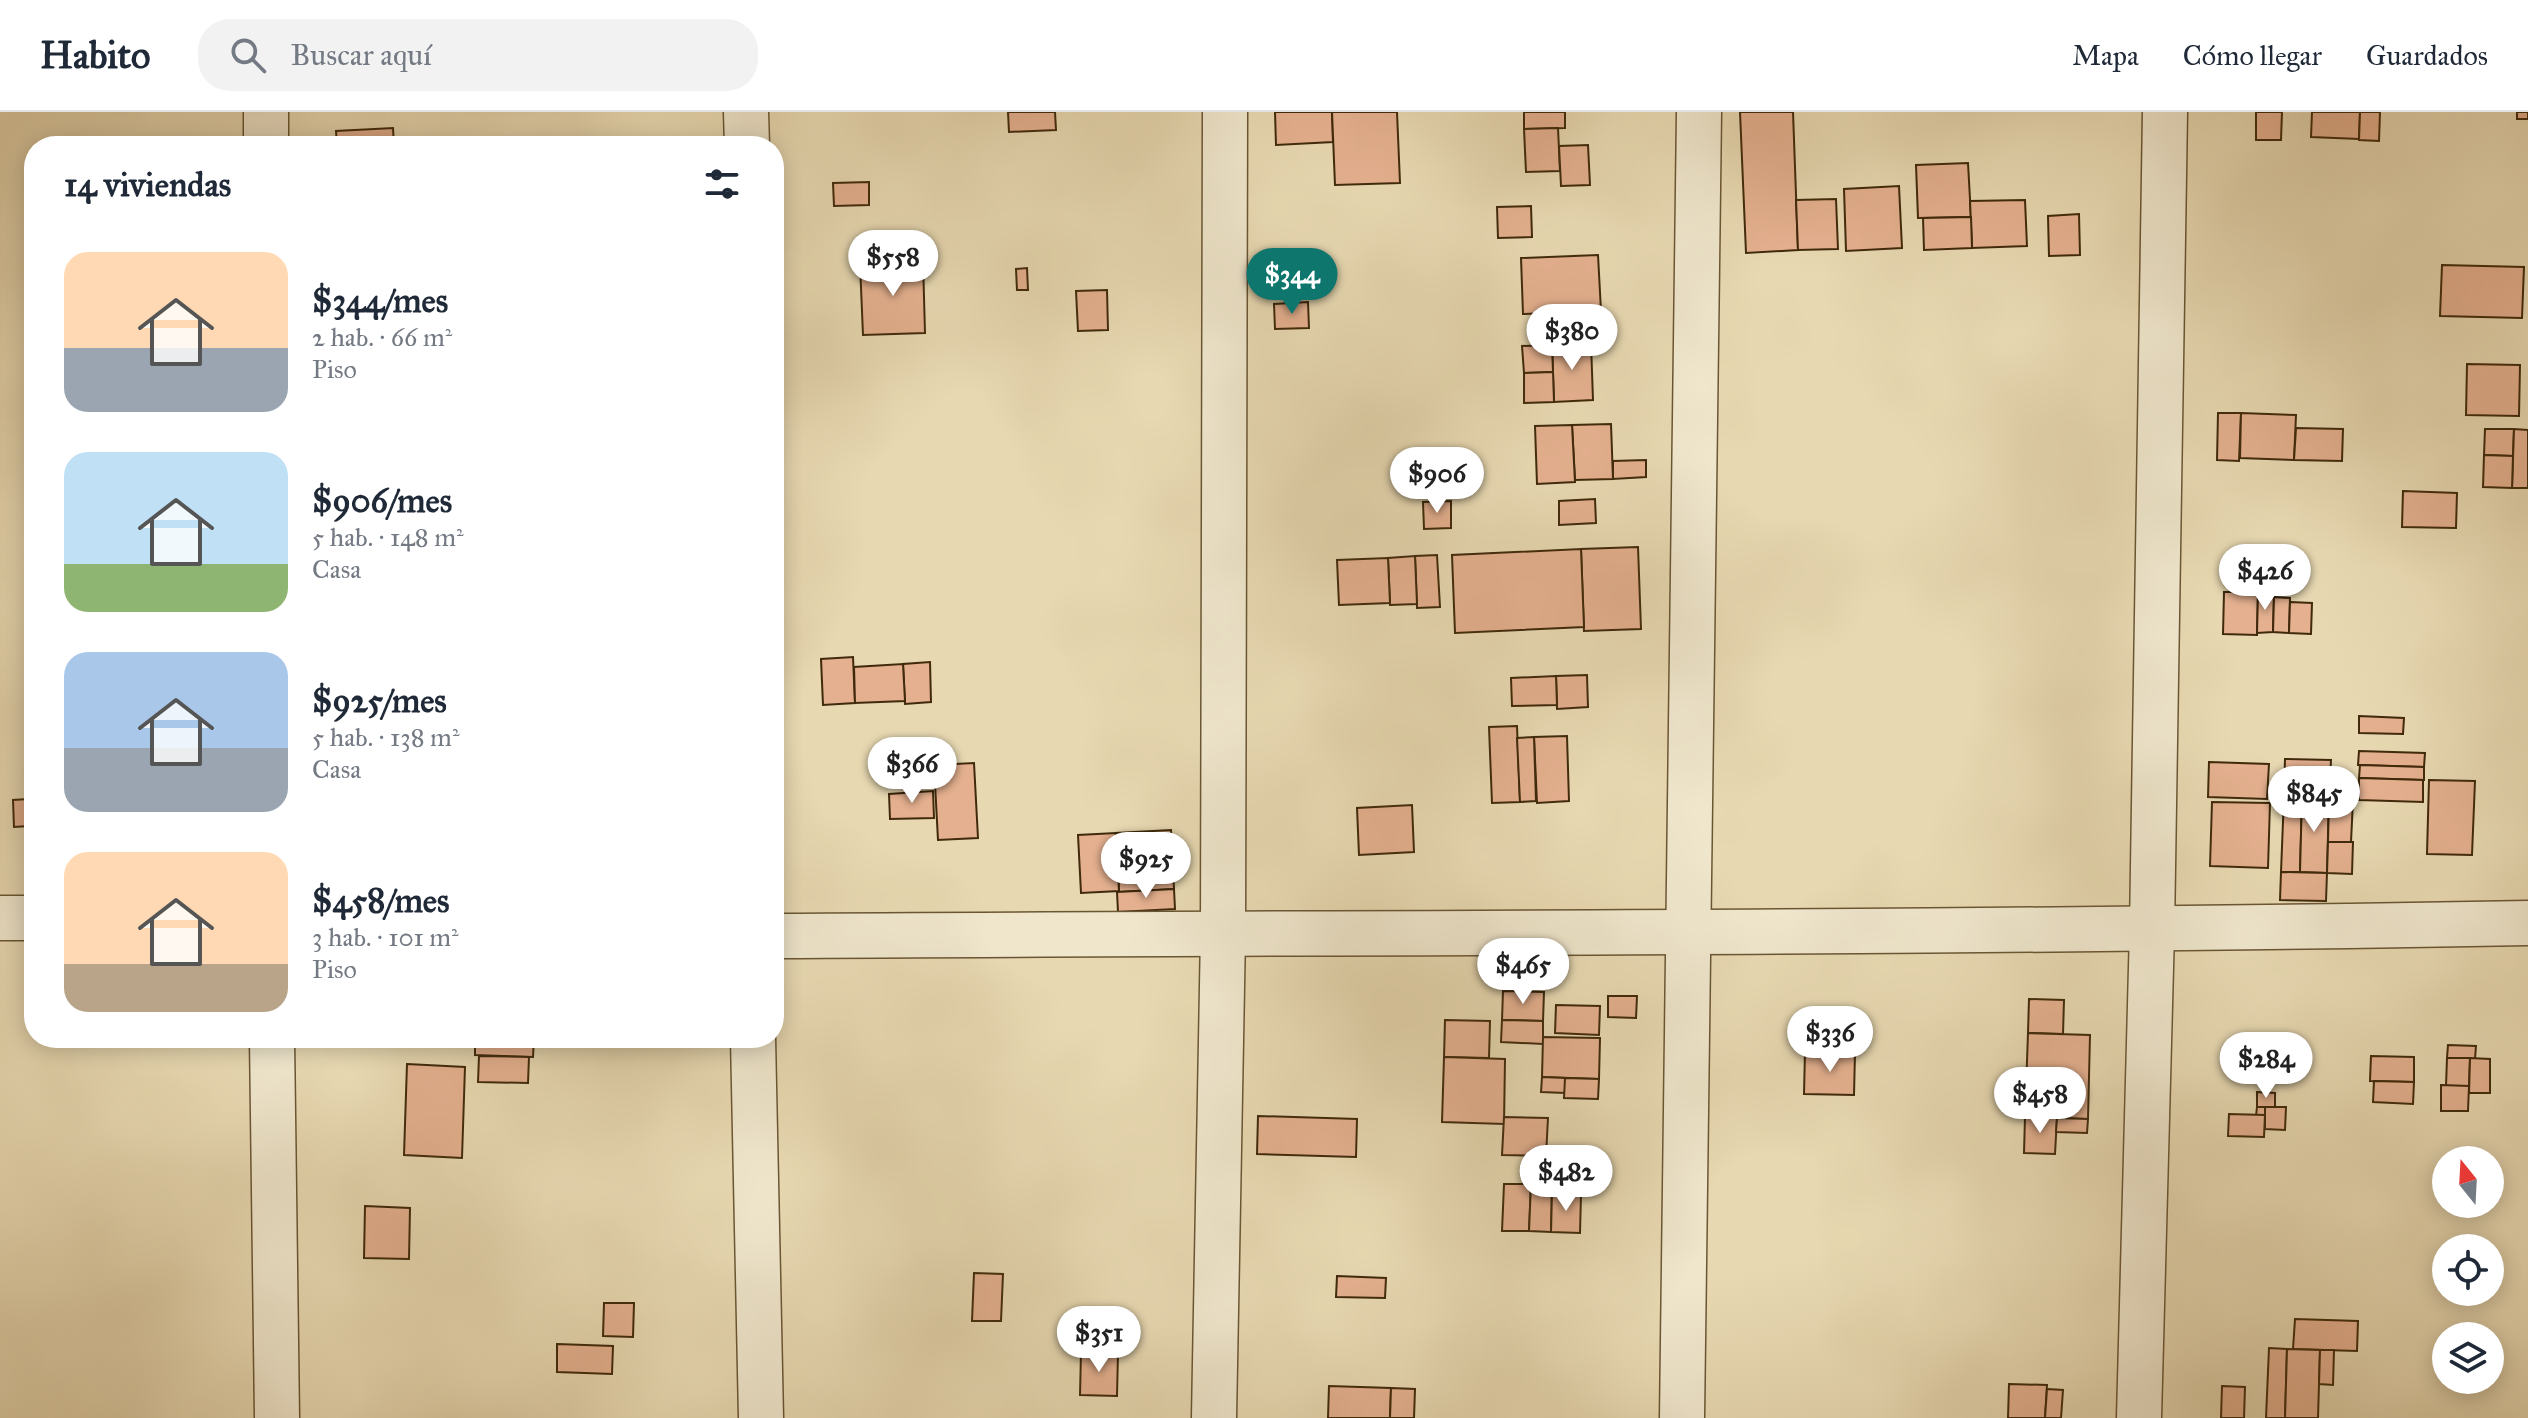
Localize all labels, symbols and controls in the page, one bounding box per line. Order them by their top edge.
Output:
search box [198,19,758,91]
text: Habito [40,32,150,78]
icon: search [226,33,270,77]
text: Buscar aquí [290,37,431,73]
text: Mapa [2072,38,2139,73]
text: Cómo llegar [2183,38,2322,73]
text: Guardados [2366,38,2488,73]
icon: filters [700,162,744,206]
text: 14 viviendas [64,164,231,205]
pin: $558 [846,230,940,298]
text: $558 [866,240,920,272]
pin: $344 [1245,248,1339,316]
text: $344 [1265,258,1319,290]
text: $344/mes [312,280,448,321]
icon: home [128,284,224,380]
pin: $380 [1525,304,1619,372]
text: $380 [1545,314,1599,346]
text: 2 hab. · 66 m² [312,321,452,353]
text: Piso [312,353,357,385]
pin: $906 [1390,447,1484,515]
text: $906 [1408,457,1466,489]
text: $906/mes [312,480,452,521]
icon: home [128,484,224,580]
text: 5 hab. · 148 m² [312,521,464,553]
pin: $426 [2218,544,2312,612]
text: Casa [312,553,361,585]
text: $426 [2237,554,2293,586]
text: $925/mes [312,680,447,721]
icon: home [128,684,224,780]
text: 5 hab. · 138 m² [312,721,460,753]
pin: $366 [865,737,959,805]
text: $366 [886,747,938,779]
text: Casa [312,753,361,785]
pin: $845 [2267,766,2361,834]
text: $845 [2286,776,2342,808]
pin: $925 [1099,832,1193,900]
text: $925 [1119,842,1173,874]
text: $458/mes [312,880,449,921]
icon: home [128,884,224,980]
text: 3 hab. · 101 m² [312,921,459,953]
pin: $465 [1476,938,1570,1006]
text: $465 [1495,948,1551,980]
text: Piso [312,953,357,985]
pin: $336 [1783,1006,1877,1074]
text: $336 [1805,1016,1855,1048]
pin: $284 [2219,1032,2313,1100]
text: $284 [2238,1042,2294,1074]
pin: $458 [1993,1067,2087,1135]
text: $458 [2012,1077,2068,1109]
pin: $482 [1519,1145,1613,1213]
north arrow [2432,1146,2504,1218]
map controls [2432,1146,2504,1394]
text: $482 [1538,1155,1594,1187]
button: locate [2432,1234,2504,1306]
pin: $351 [1052,1306,1146,1374]
text: $351 [1075,1316,1123,1348]
button: layers [2432,1322,2504,1394]

